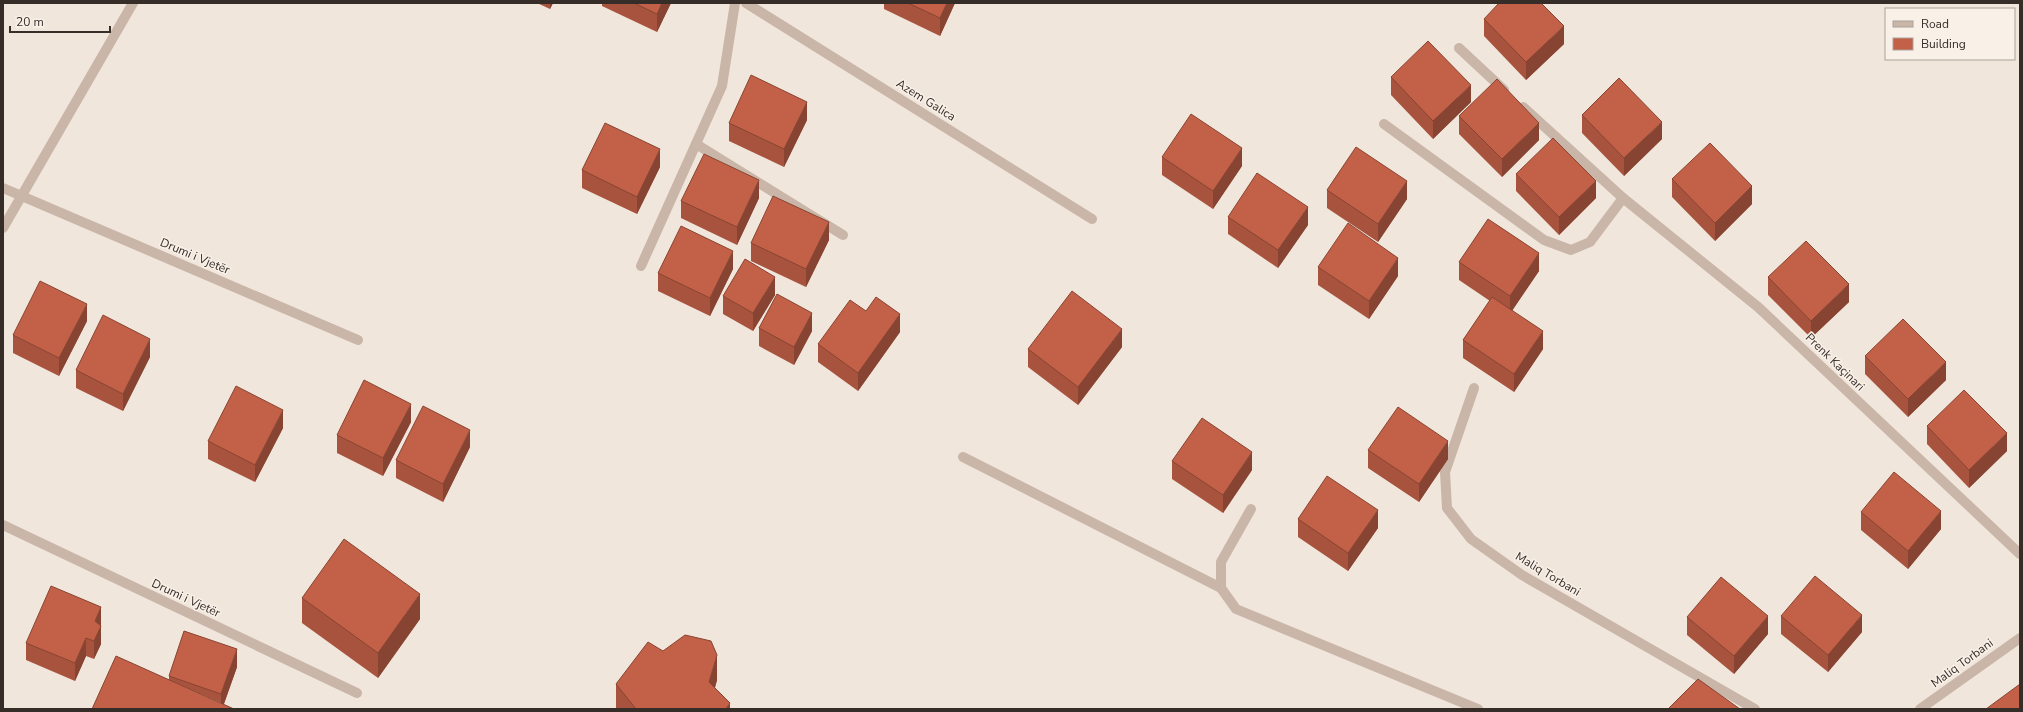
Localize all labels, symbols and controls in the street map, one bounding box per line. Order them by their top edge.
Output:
scale bar [10,8,110,34]
legend [1885,8,2015,60]
text: 20 m [16,14,44,30]
text: Road [1921,16,1949,32]
text: Building [1921,36,1966,52]
street label: Azem Galica [893,75,959,125]
street label: Drumi i Vjetër [158,234,233,278]
street label: Prenk Kaçinari [1802,330,1868,394]
street label: Maliq Torbani [1512,548,1584,600]
street label: Drumi i Vjetër [149,575,224,621]
street label: Maliq Torbani [1928,635,1996,691]

